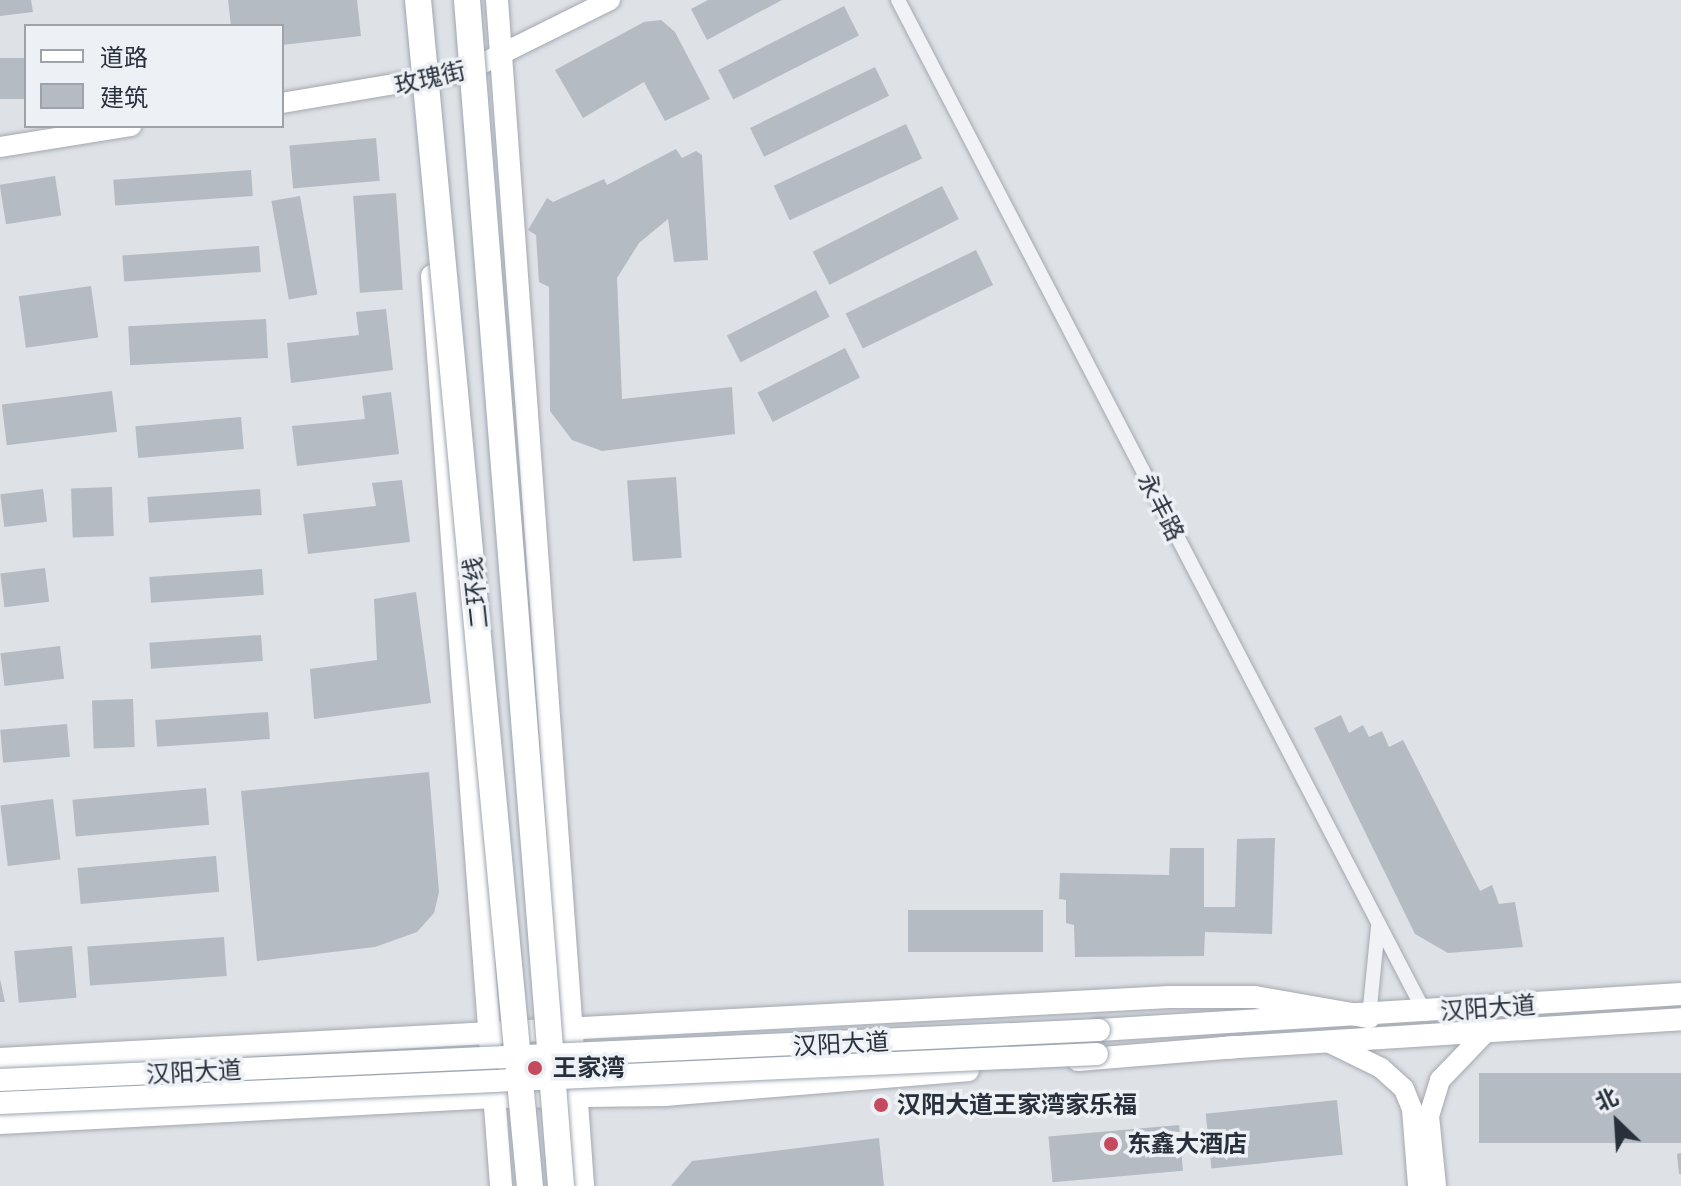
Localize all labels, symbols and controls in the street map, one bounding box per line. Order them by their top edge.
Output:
legend [24,24,284,128]
text: 道路 [100,41,148,74]
street label: 玫瑰街 [392,56,468,100]
text: 建筑 [100,81,148,114]
street label: 永丰路 [1132,468,1190,546]
street label: 二环线 [458,556,494,630]
street label: 汉阳大道 [1439,990,1537,1026]
street label: 汉阳大道 [792,1027,890,1061]
place label: 王家湾 [553,1054,625,1082]
street label: 汉阳大道 [145,1055,243,1089]
marker: 王家湾 [524,1057,546,1079]
text: 北 [1590,1081,1623,1118]
north arrow [1577,1082,1657,1162]
place label: 汉阳大道王家湾家乐福 [897,1091,1137,1119]
marker: 汉阳大道王家湾家乐福 [872,1096,890,1114]
place label: 东鑫大酒店 [1127,1130,1247,1158]
marker: 东鑫大酒店 [1102,1135,1120,1153]

